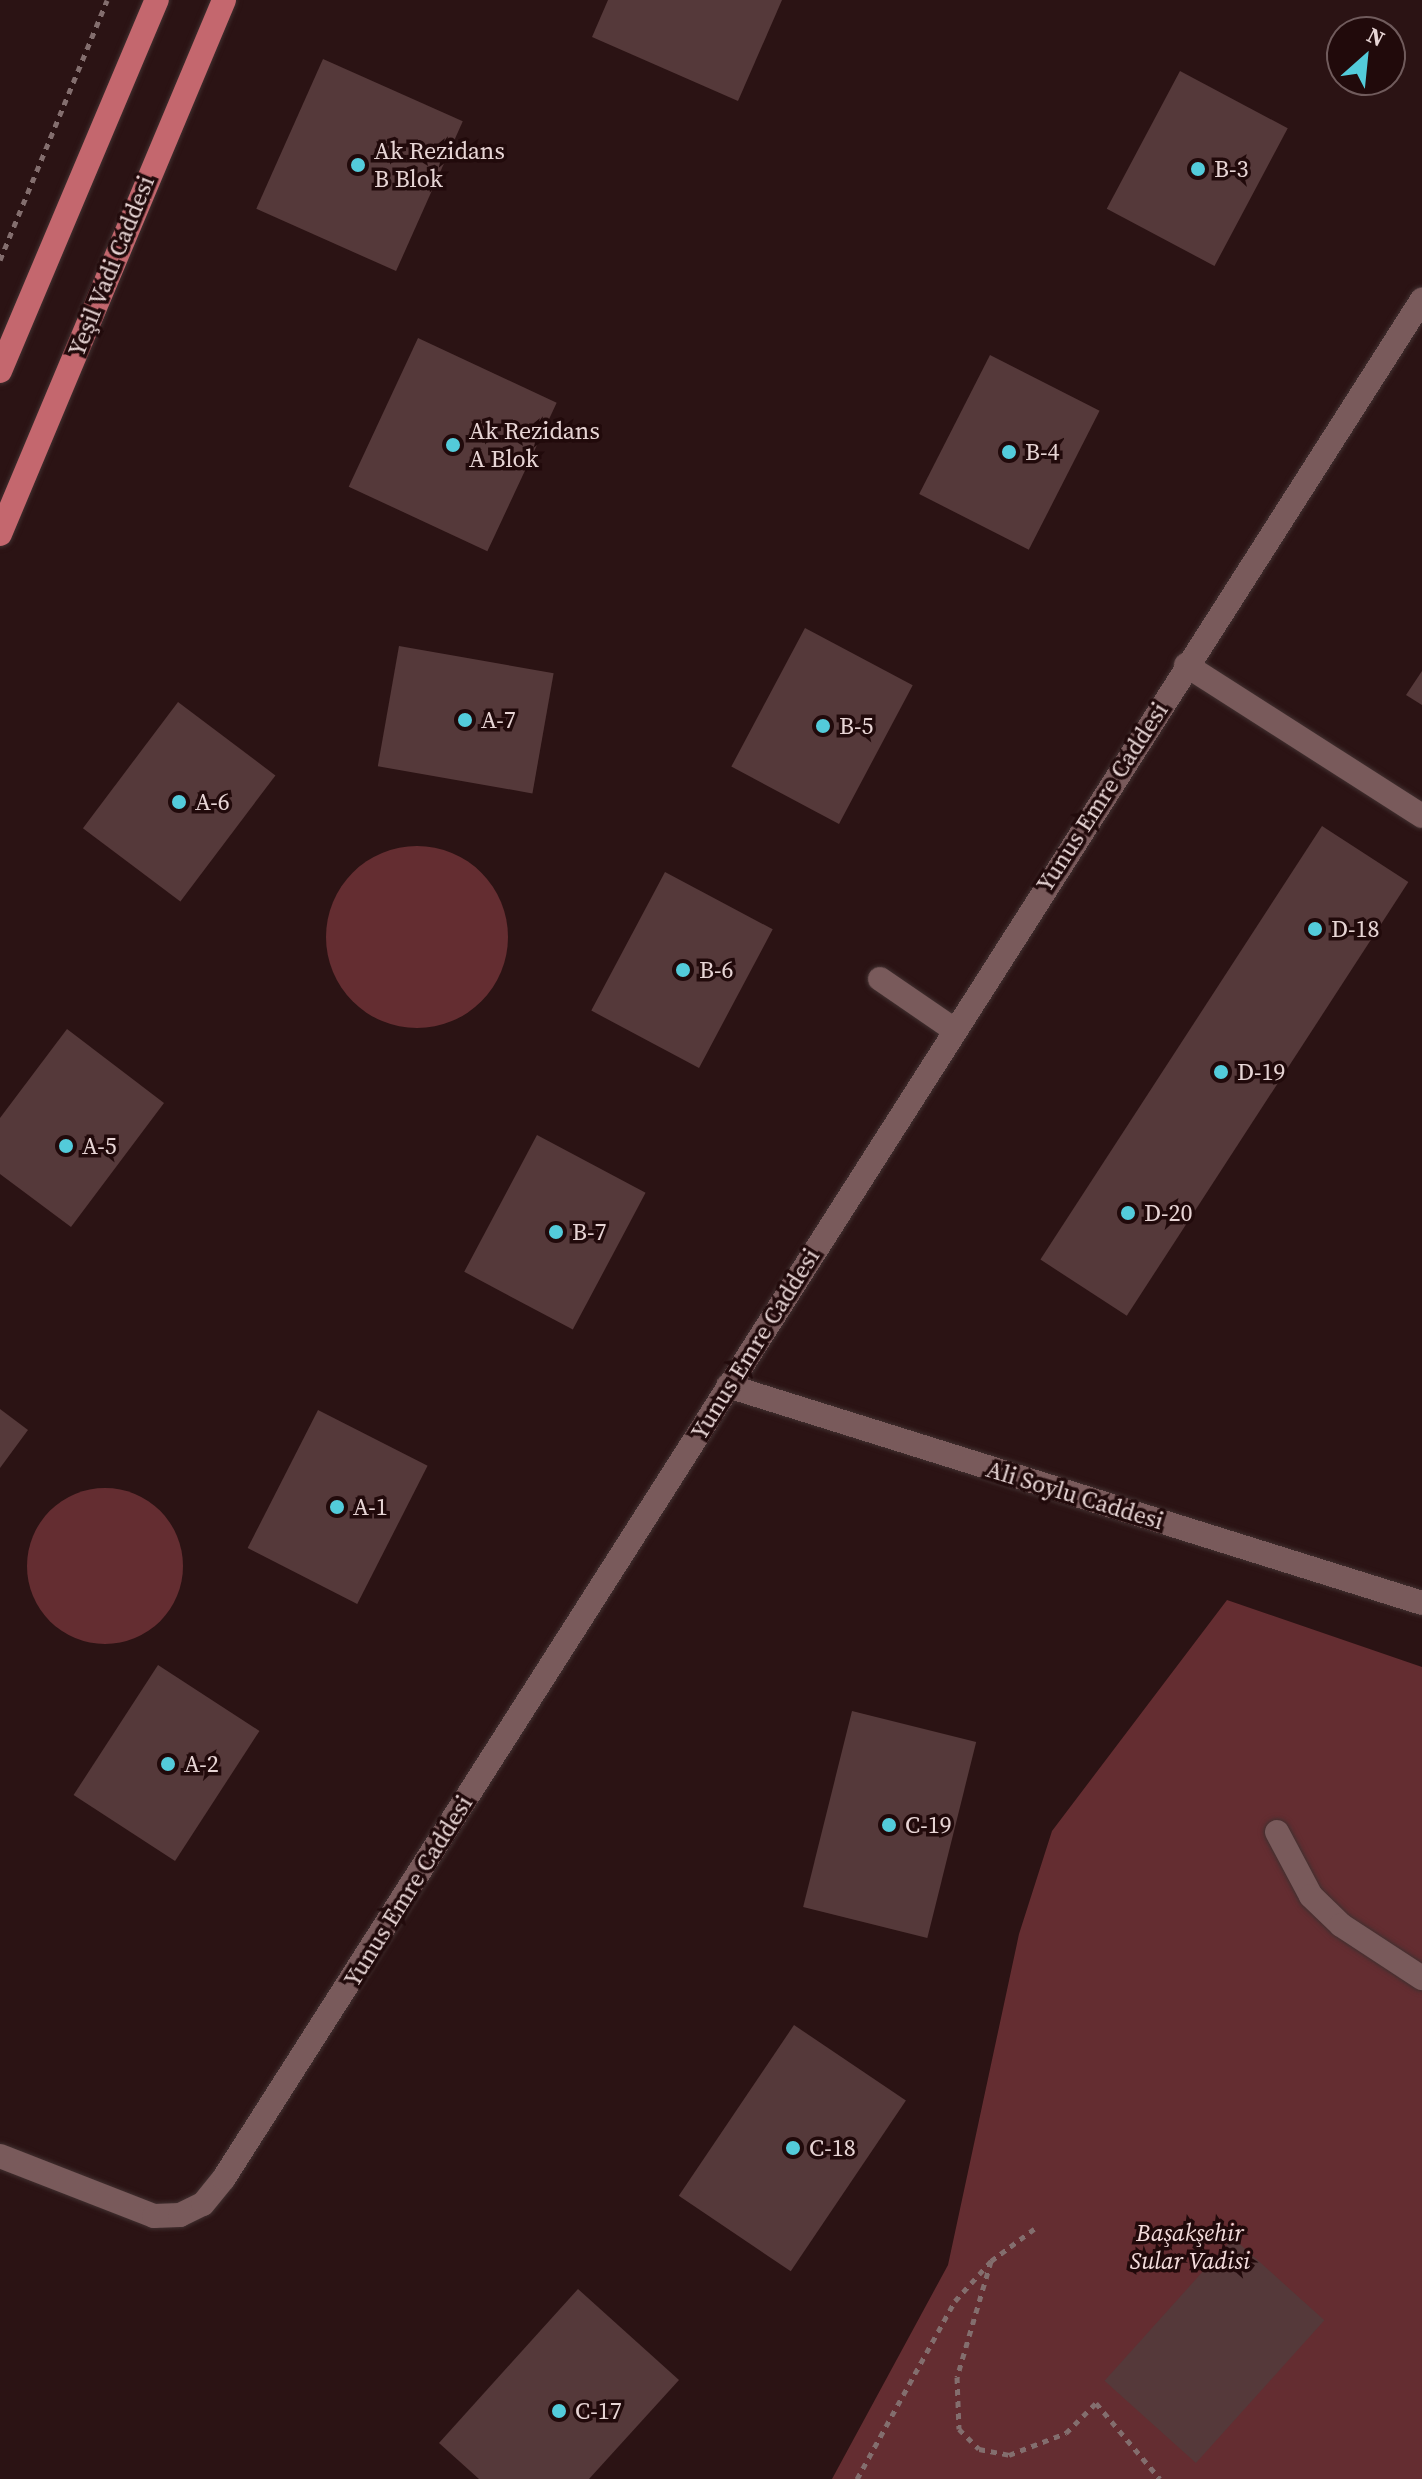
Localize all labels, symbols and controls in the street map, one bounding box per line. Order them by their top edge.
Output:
north arrow [1326,16,1406,96]
text: N [1362,19,1390,53]
place label: Ak Rezidans B Blok [374,137,505,193]
place label: B-3 [1214,155,1249,183]
marker: Ak Rezidans B Blok [349,156,367,174]
marker: B-3 [1189,160,1207,178]
street label: Yeşil Vadi Caddesi [62,171,160,361]
place label: Ak Rezidans A Blok [469,417,600,473]
marker: Ak Rezidans A Blok [444,436,462,454]
place label: B-4 [1025,438,1060,466]
marker: B-4 [1000,443,1018,461]
street label: Yunus Emre Caddesi [1030,697,1174,897]
place label: A-7 [481,706,516,734]
marker: A-7 [456,711,474,729]
place label: B-5 [839,712,874,740]
marker: B-5 [814,717,832,735]
place label: A-6 [195,788,230,816]
marker: A-6 [170,793,188,811]
place label: D-18 [1331,915,1380,943]
marker: D-18 [1306,920,1324,938]
place label: B-6 [699,956,734,984]
marker: B-6 [674,961,692,979]
place label: D-19 [1237,1058,1286,1086]
marker: D-19 [1212,1063,1230,1081]
place label: A-5 [82,1132,117,1160]
marker: A-5 [57,1137,75,1155]
place label: D-20 [1144,1199,1193,1227]
marker: D-20 [1119,1204,1137,1222]
place label: B-7 [572,1218,607,1246]
marker: B-7 [547,1223,565,1241]
street label: Yunus Emre Caddesi [685,1243,825,1445]
street label: Ali Soylu Caddesi [983,1454,1167,1536]
place label: A-1 [353,1493,388,1521]
marker: A-1 [328,1498,346,1516]
place label: A-2 [184,1750,219,1778]
marker: A-2 [159,1755,177,1773]
street label: Yunus Emre Caddesi [338,1790,478,1992]
place label: C-19 [905,1811,952,1839]
marker: C-19 [880,1816,898,1834]
place label: C-18 [809,2134,856,2162]
marker: C-18 [784,2139,802,2157]
park label: Başakşehir Sular Vadisi [1130,2219,1250,2275]
place label: C-17 [575,2397,622,2425]
marker: C-17 [550,2402,568,2420]

